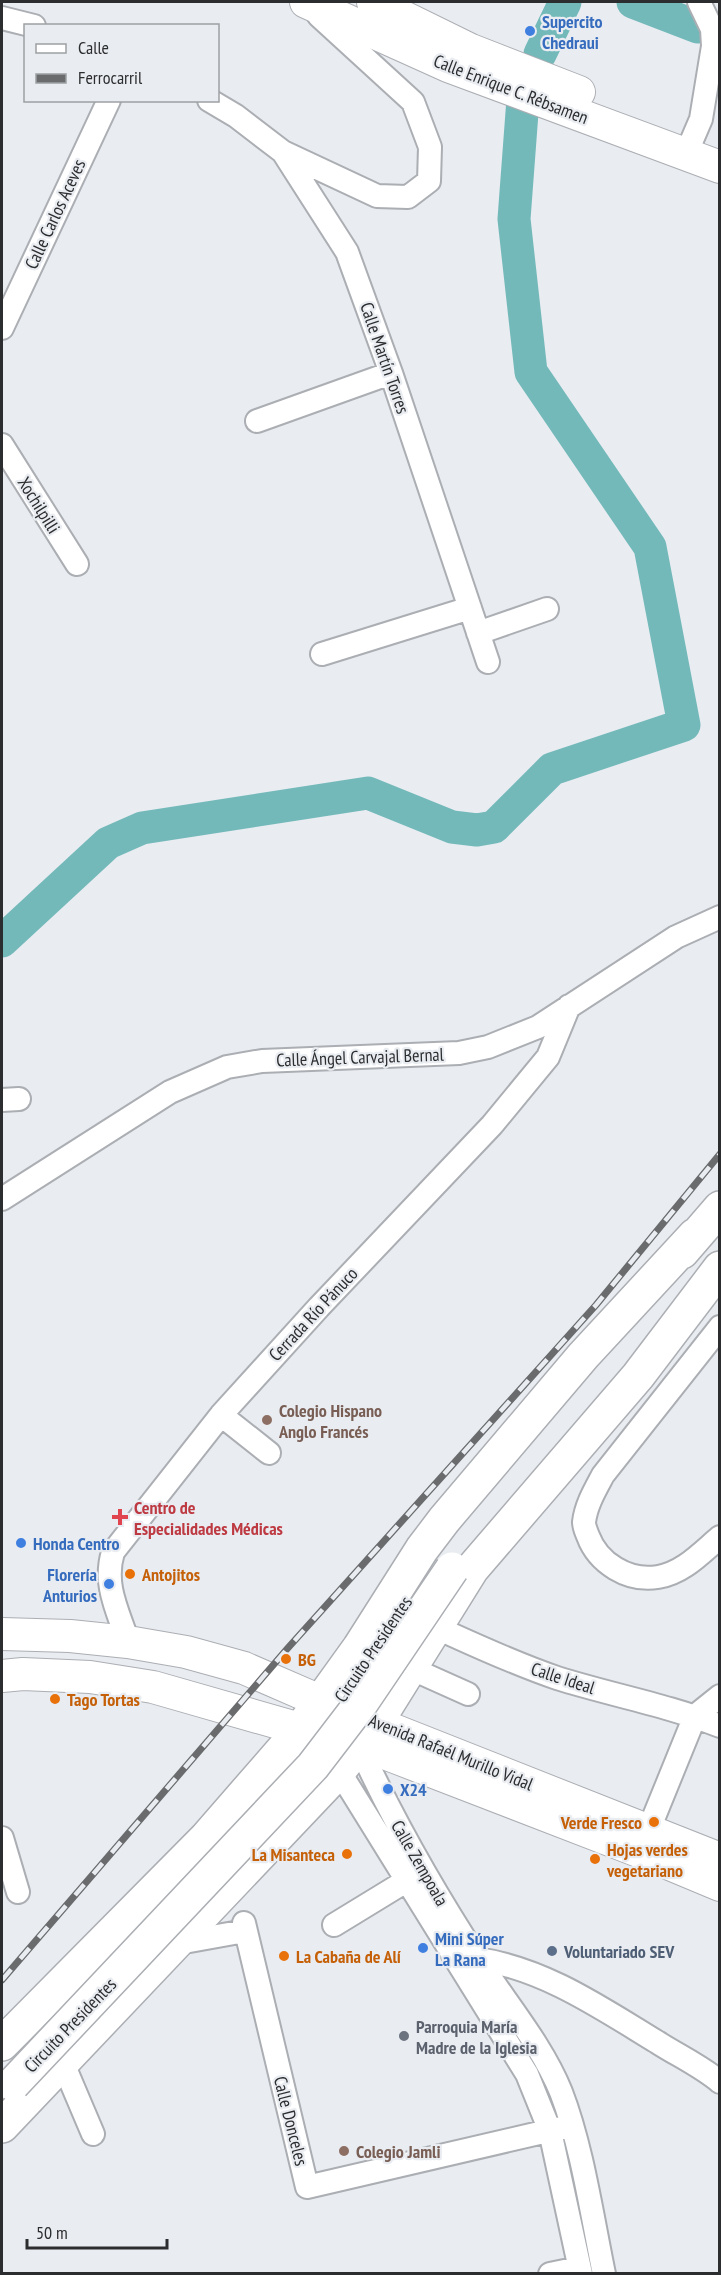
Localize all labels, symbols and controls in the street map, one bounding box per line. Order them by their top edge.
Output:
place label: Supercito Chedraui [542,10,603,54]
legend [24,24,219,102]
marker: Supercito Chedraui [523,24,537,38]
text: Calle [78,36,109,59]
street label: Calle Enrique C. Rébsamen [430,49,592,129]
text: Ferrocarril [78,66,143,89]
street label: Calle Carlos Aceves [20,155,90,273]
street label: Calle Martín Torres [355,299,415,417]
street label: Xochilpilli [13,472,65,538]
street label: Calle Ángel Carvajal Bernal [276,1043,445,1071]
street label: Cerrada Río Pánuco [264,1262,363,1366]
place label: Colegio Hispano Anglo Francés [278,1399,382,1443]
marker: Colegio Hispano Anglo Francés [260,1413,274,1427]
place label: Centro de Especialidades Médicas [134,1496,283,1540]
marker: Centro de Especialidades Médicas [111,1508,129,1526]
place label: Honda Centro [33,1532,120,1555]
marker: Honda Centro [14,1536,28,1550]
place label: Florería Anturios [42,1563,97,1607]
place label: Antojitos [141,1563,200,1586]
marker: Antojitos [123,1567,137,1581]
marker: Florería Anturios [102,1577,116,1591]
street label: Circuito Presidentes [329,1592,417,1706]
place label: BG [298,1648,316,1671]
marker: BG [279,1652,293,1666]
street label: Calle Ideal [528,1657,599,1699]
place label: Tago Tortas [67,1688,140,1711]
marker: Tago Tortas [48,1692,62,1706]
street label: Avenida Rafaél Murillo Vidal [365,1709,537,1796]
place label: X24 [400,1778,427,1801]
marker: X24 [381,1782,395,1796]
place label: Verde Fresco [560,1811,642,1834]
marker: Verde Fresco [647,1815,661,1829]
street label: Calle Zempoala [386,1816,454,1910]
place label: Hojas verdes vegetariano [606,1838,688,1882]
place label: La Misanteca [252,1843,335,1866]
marker: La Misanteca [340,1847,354,1861]
marker: Hojas verdes vegetariano [588,1852,602,1866]
place label: Mini Súper La Rana [435,1927,505,1971]
place label: Voluntariado SEV [563,1940,675,1963]
marker: Mini Súper La Rana [416,1941,430,1955]
marker: Voluntariado SEV [545,1944,559,1958]
place label: La Cabaña de Alí [296,1945,401,1968]
marker: La Cabaña de Alí [277,1949,291,1963]
street label: Circuito Presidentes [19,1973,121,2077]
place label: Parroquia María Madre de la Iglesia [416,2015,537,2059]
marker: Parroquia María Madre de la Iglesia [397,2029,411,2043]
street label: Calle Donceles [269,2074,313,2168]
place label: Colegio Jamli [356,2140,441,2163]
marker: Colegio Jamli [337,2144,351,2158]
scale bar [27,2212,166,2250]
text: 50 m [36,2221,68,2244]

